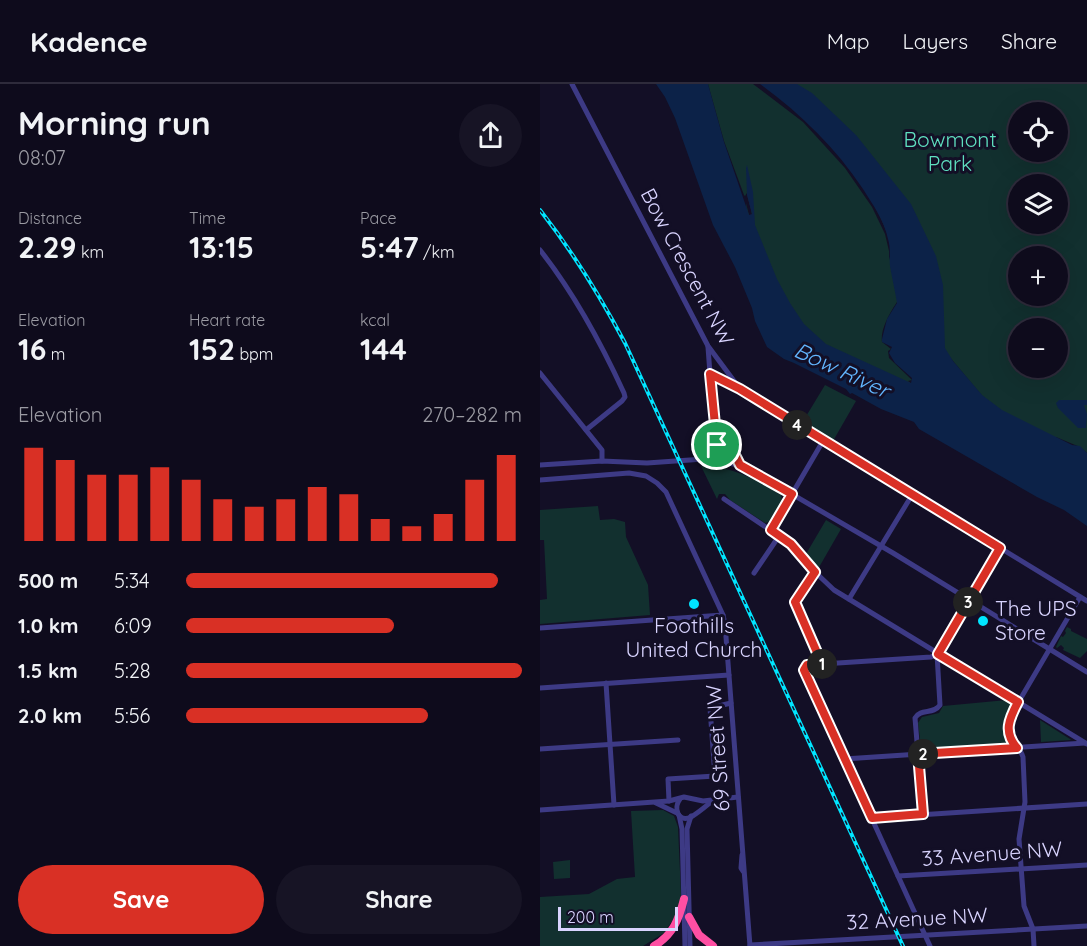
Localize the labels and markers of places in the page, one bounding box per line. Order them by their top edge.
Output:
pin: 4 [782,410,812,440]
pin [691,419,742,470]
pin: 3 [953,587,983,617]
place label: The UPS Store [995,595,1077,645]
marker: Foothills United Church [687,597,701,611]
place label: Foothills United Church [626,612,762,662]
marker: The UPS Store [976,614,990,628]
pin: 1 [807,649,837,679]
pin: 2 [908,739,938,769]

